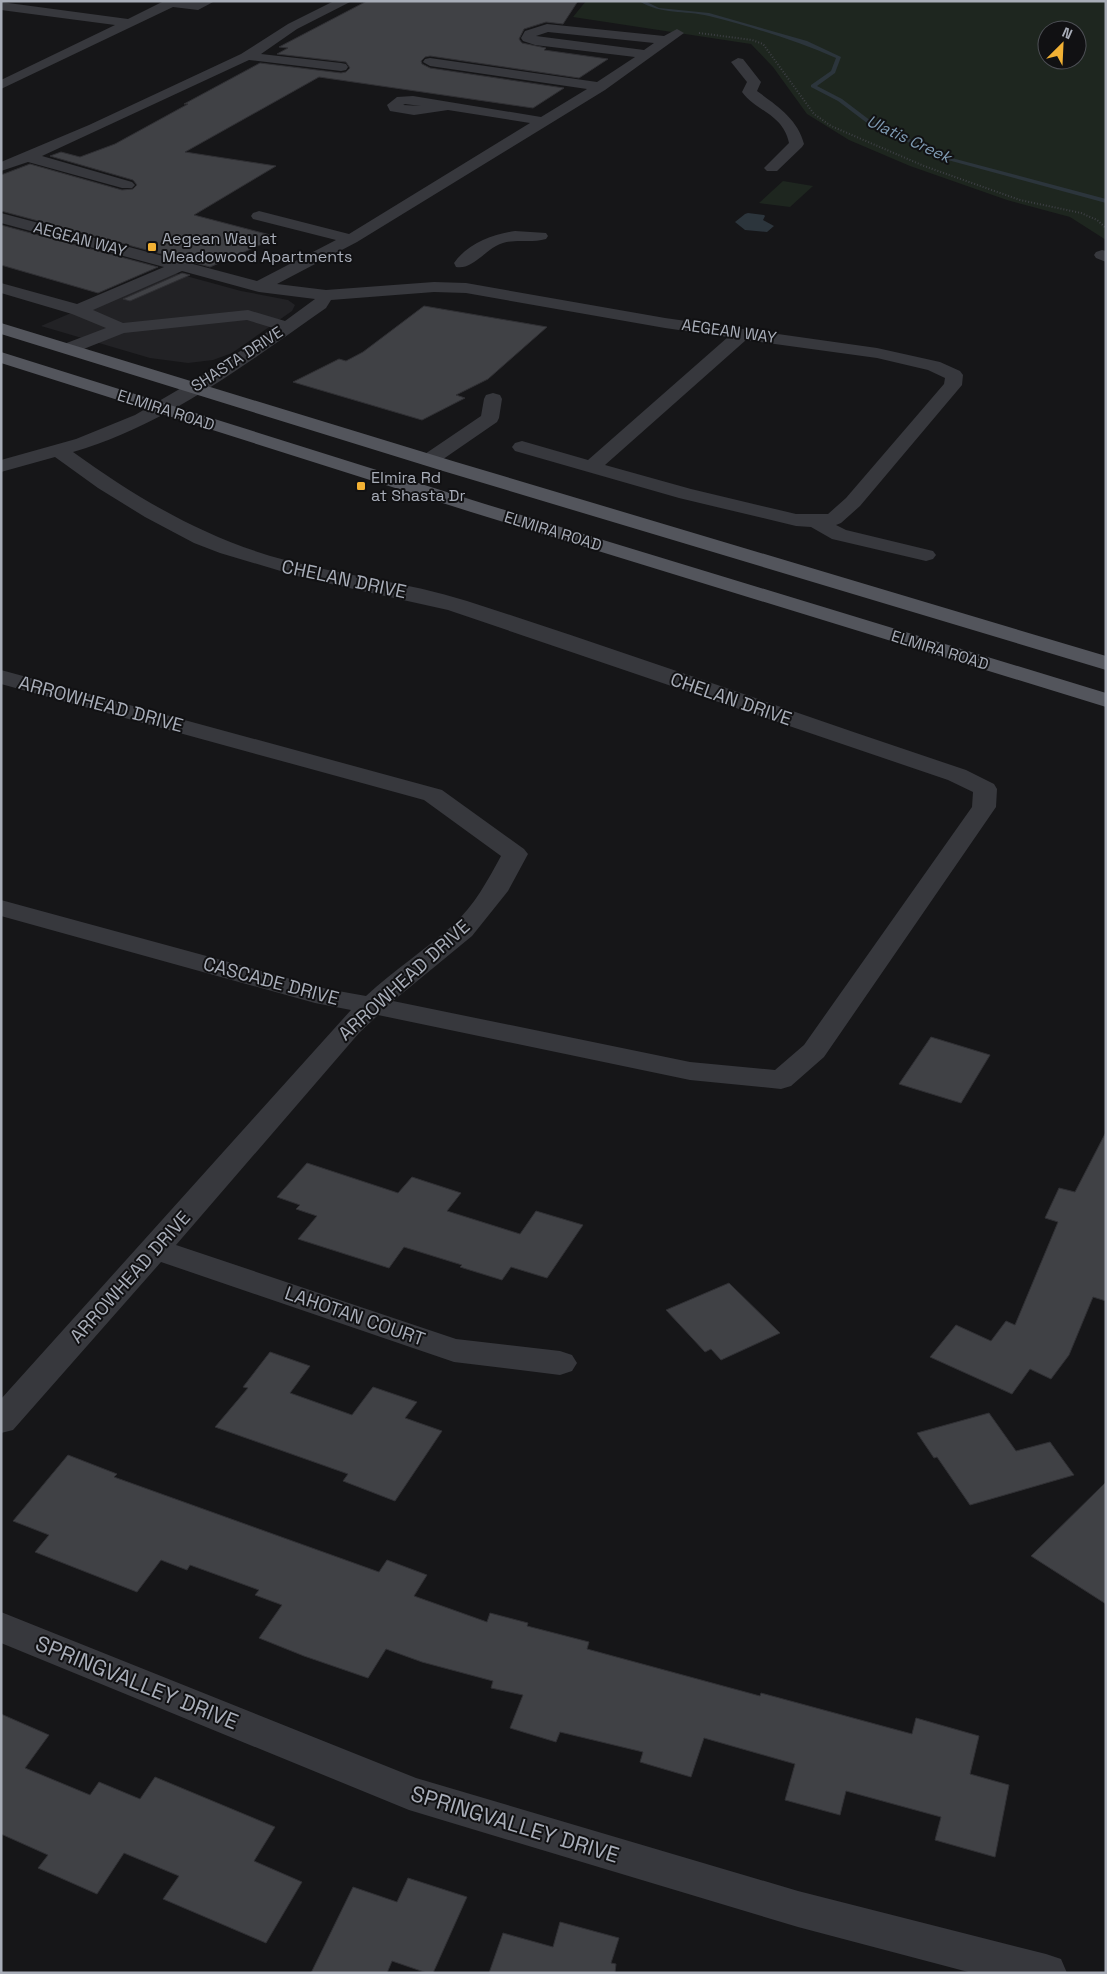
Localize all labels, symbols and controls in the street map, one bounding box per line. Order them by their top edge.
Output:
north arrow [1037,20,1087,70]
text: N [1059,23,1075,43]
water label: Ulatis Creek [863,110,957,169]
street label: AEGEAN WAY [31,216,129,262]
place label: Aegean Way at Meadowood Apartments [162,228,353,267]
marker: Aegean Way at Meadowood Apartments [146,241,158,253]
street label: AEGEAN WAY [680,314,778,348]
street label: SHASTA DRIVE [187,321,287,397]
street label: ELMIRA ROAD [115,384,217,436]
place label: Elmira Rd at Shasta Dr [371,467,465,506]
marker: Elmira Rd at Shasta Dr [355,480,367,492]
street label: ELMIRA ROAD [502,506,604,556]
street label: CHELAN DRIVE [279,554,409,604]
street label: ELMIRA ROAD [889,625,991,675]
street label: CHELAN DRIVE [667,667,795,731]
street label: ARROWHEAD DRIVE [16,670,186,738]
street label: ARROWHEAD DRIVE [333,914,475,1046]
street label: CASCADE DRIVE [200,951,342,1011]
street label: ARROWHEAD DRIVE [64,1206,196,1348]
street label: LAHOTAN COURT [282,1280,428,1352]
street label: SPRINGVALLEY DRIVE [32,1629,242,1735]
street label: SPRINGVALLEY DRIVE [408,1779,622,1869]

